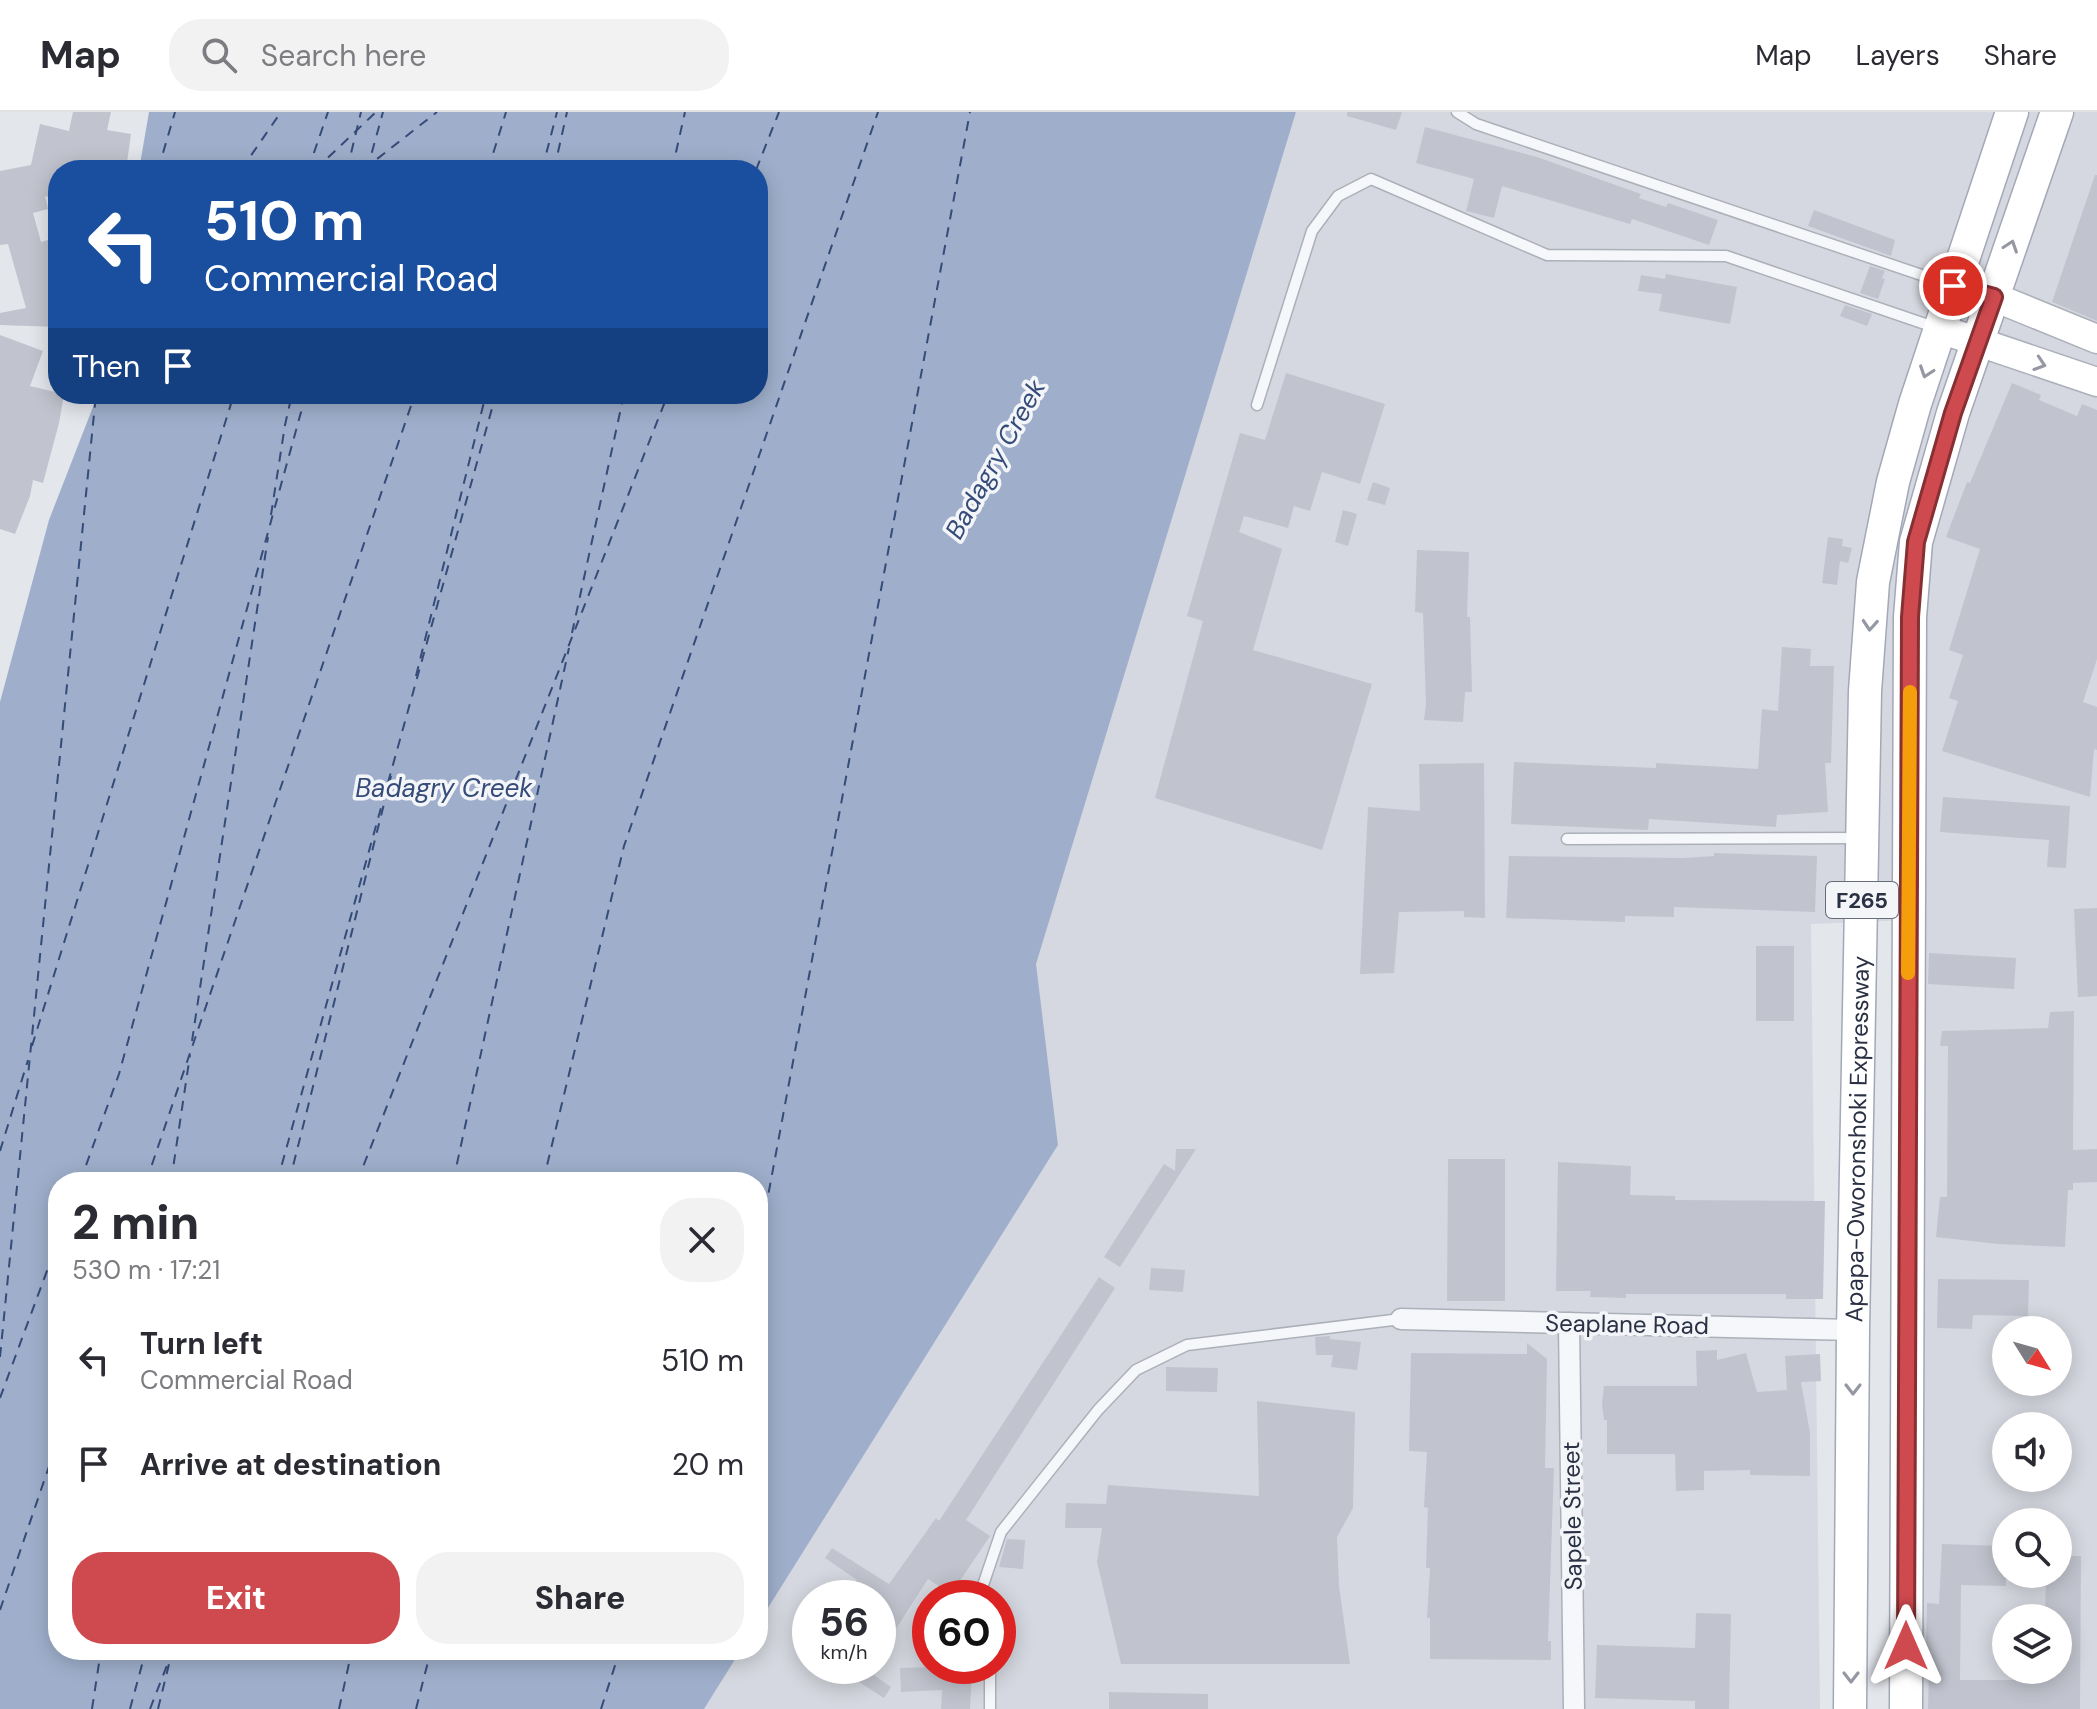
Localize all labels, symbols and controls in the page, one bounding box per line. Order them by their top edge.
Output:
search box [169,19,729,91]
text: Map [40,30,121,80]
icon: search [197,33,241,77]
text: Search here [261,36,426,75]
text: Map [1755,37,1812,74]
text: Layers [1856,37,1940,74]
text: Share [1984,37,2057,74]
text: 510 m [204,184,365,257]
icon: left [72,192,176,296]
one-way arrow [2002,240,2018,254]
pin [1919,252,1987,320]
text: Commercial Road [204,255,499,302]
icon: arrive [1931,264,1975,308]
icon: arrive [156,344,200,388]
text: Then [72,347,140,386]
one-way arrow [2033,354,2047,370]
one-way arrow [1919,364,1935,378]
water label: Badagry Creek [937,373,1053,545]
one-way arrow [1862,619,1879,632]
water label: Badagry Creek [355,771,533,805]
road number: F265 [1826,882,1898,918]
street label: Apapa-Oworonshoki Expressway [1838,955,1876,1323]
text: 2 min [72,1191,199,1254]
button: close [660,1198,744,1282]
text: 530 m · 17:21 [72,1253,220,1287]
street label: Seaplane Road [1545,1307,1709,1341]
north arrow [1992,1316,2072,1396]
map controls [1992,1316,2072,1684]
text: Turn left [140,1324,263,1363]
icon: left [72,1338,116,1382]
text: 510 m [661,1341,744,1380]
text: Commercial Road [140,1363,353,1397]
one-way arrow [1844,1383,1862,1396]
button: sound [1992,1412,2072,1492]
street label: Sapele Street [1555,1441,1589,1591]
icon: arrive [72,1442,116,1486]
text: Arrive at destination [140,1445,441,1484]
text: 20 m [672,1445,744,1484]
button: search [1992,1508,2072,1588]
button: Exit [72,1552,400,1644]
button: Share [416,1552,744,1644]
speed limit sign: 60 [912,1580,1016,1684]
text: 56 [819,1596,869,1648]
position arrow [1864,1604,1948,1688]
button: layers [1992,1604,2072,1684]
text: km/h [820,1639,868,1665]
one-way arrow [1842,1671,1860,1684]

